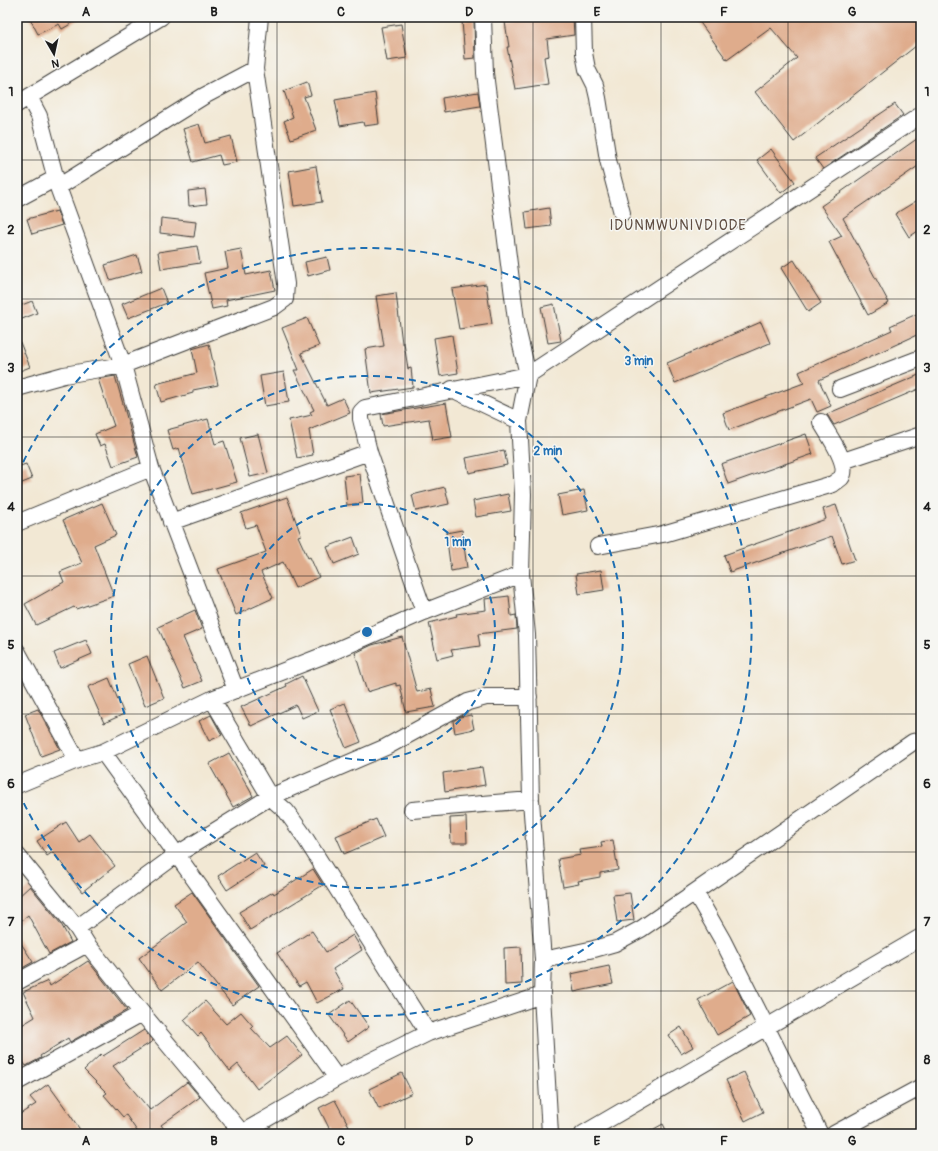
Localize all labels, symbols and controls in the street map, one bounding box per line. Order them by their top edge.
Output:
text: A [82,4,91,20]
text: B [210,4,218,20]
text: C [337,4,345,20]
text: D [465,4,473,20]
text: E [594,4,601,20]
text: F [720,4,728,20]
text: G [848,4,857,20]
north arrow [34,34,74,74]
text: N [50,56,60,70]
text: 1 [8,84,14,100]
text: 1 [924,84,930,100]
district label: IDUNMWUNIVDIODE [609,217,747,234]
text: 2 [7,222,15,238]
text: 2 [923,222,931,238]
text: 3 min [625,354,654,369]
text: 3 [7,360,15,376]
text: 3 [923,360,931,376]
text: 2 min [534,444,563,459]
text: 4 [7,499,15,515]
text: 4 [923,499,931,515]
text: 1 min [445,535,472,550]
centre of rings [360,625,374,639]
text: 5 [7,637,15,653]
text: 5 [923,637,931,653]
text: 6 [7,776,15,792]
text: 6 [923,776,931,792]
text: 7 [8,914,15,930]
text: 7 [924,914,931,930]
text: 8 [8,1052,15,1068]
text: 8 [924,1052,931,1068]
text: A [82,1133,91,1149]
text: B [210,1133,218,1149]
text: C [337,1133,345,1149]
text: D [465,1133,473,1149]
text: E [594,1133,601,1149]
text: F [720,1133,728,1149]
text: G [848,1133,857,1149]

